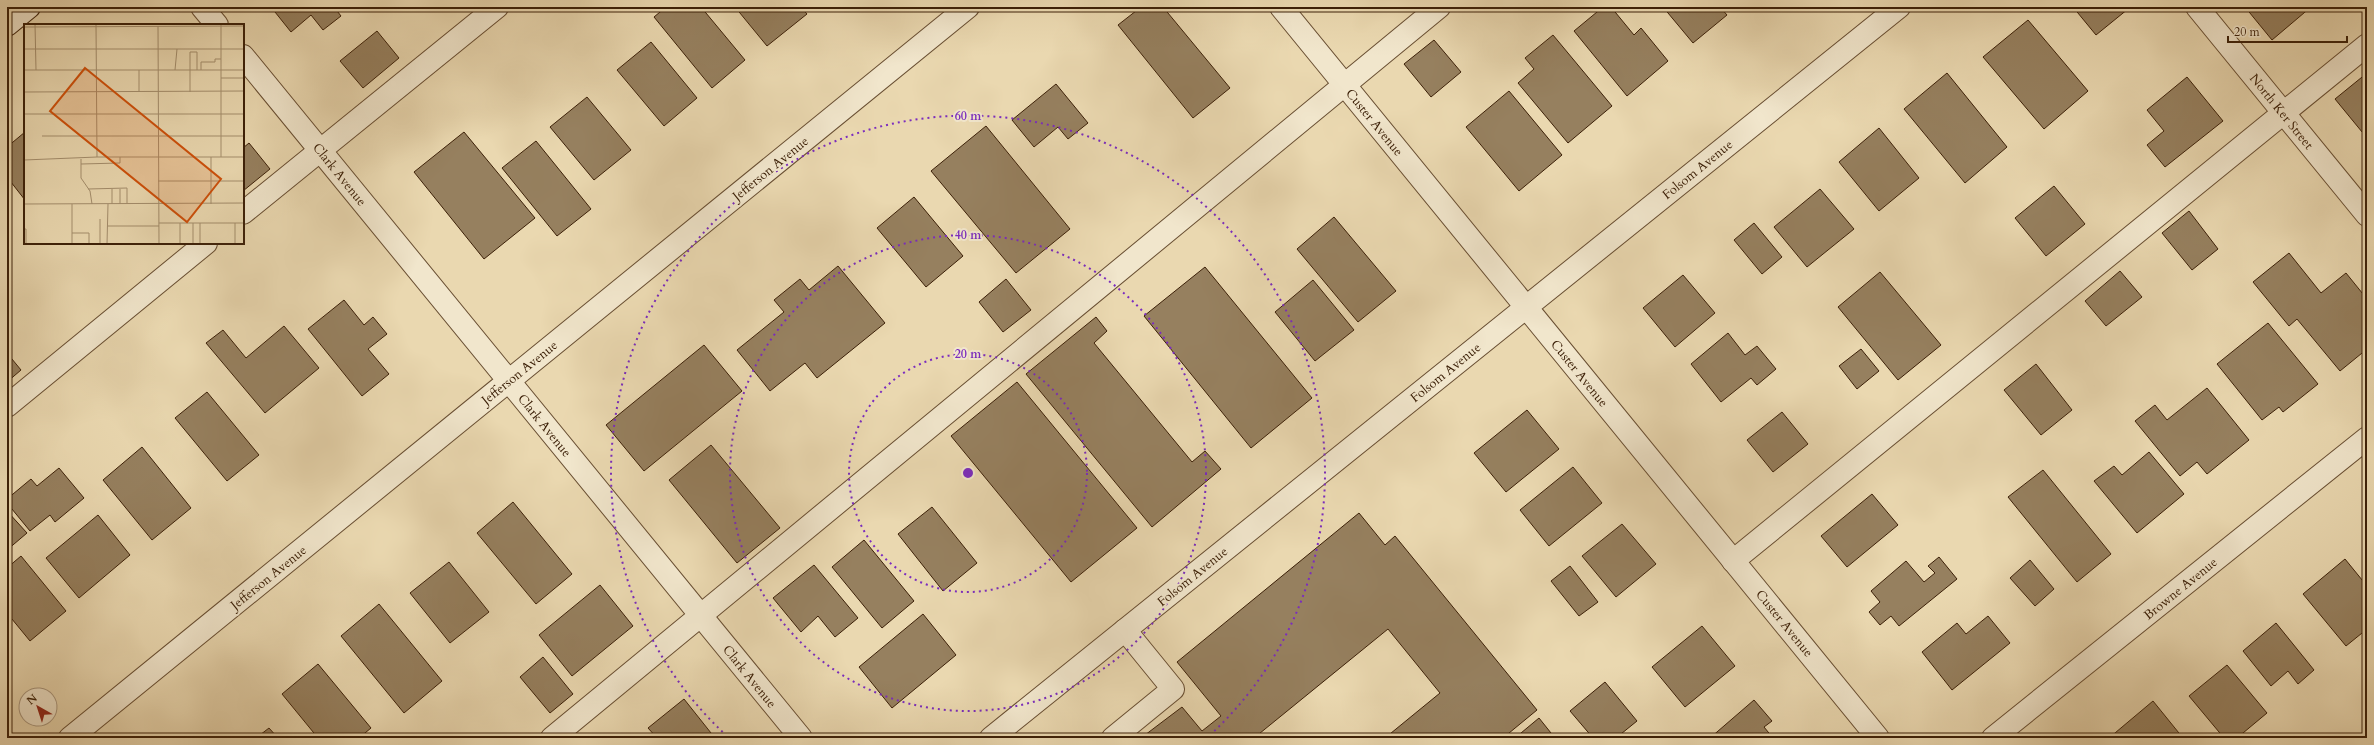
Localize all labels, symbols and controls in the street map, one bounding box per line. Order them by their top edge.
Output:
scale bar [2228,18,2347,44]
inset map [24,24,244,244]
text: 20 m [2234,24,2261,40]
street label: North Ker Street [2245,70,2317,153]
street label: Custer Avenue [1341,85,1407,160]
text: 60 m [955,108,982,124]
street label: Jefferson Avenue [727,132,813,206]
street label: Folsom Avenue [1659,136,1737,204]
street label: Clark Avenue [308,139,370,210]
text: 40 m [955,227,982,243]
street label: Jefferson Avenue [476,336,562,410]
street label: Custer Avenue [1546,336,1612,411]
street label: Folsom Avenue [1407,339,1485,407]
text: 20 m [955,346,982,362]
street label: Clark Avenue [513,390,575,461]
centre of rings [961,466,975,480]
street label: Jefferson Avenue [225,541,311,615]
street label: Folsom Avenue [1154,543,1232,611]
street label: Browne Avenue [2140,553,2221,624]
street label: Custer Avenue [1751,586,1817,661]
street label: Clark Avenue [718,641,780,712]
north arrow [18,687,58,727]
text: N [24,690,41,708]

